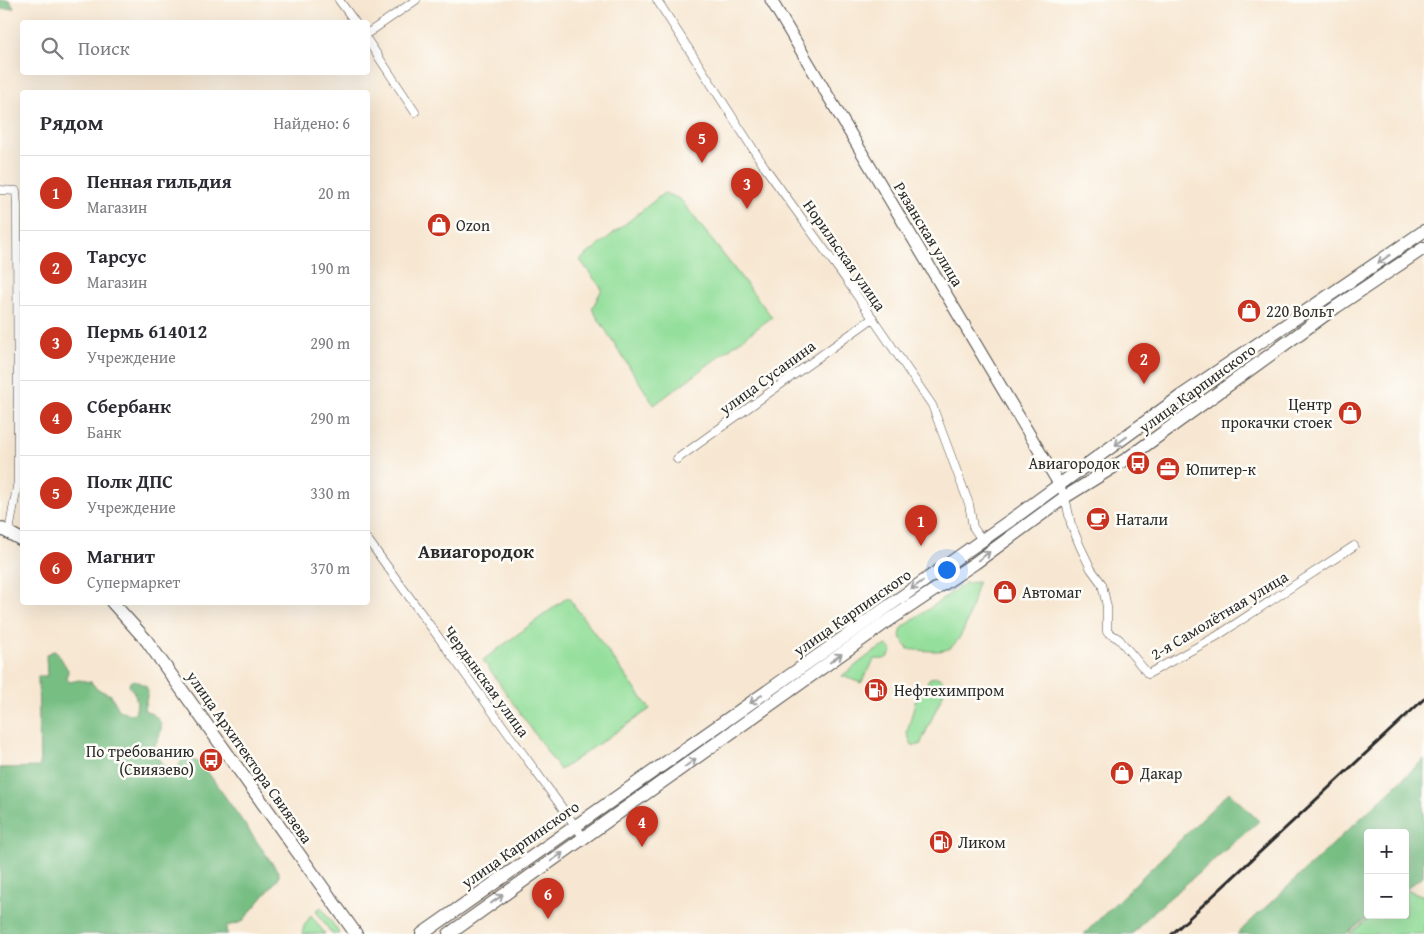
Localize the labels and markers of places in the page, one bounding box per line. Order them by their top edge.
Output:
pin: 5 [686,122,718,163]
pin: 3 [731,168,763,209]
shop icon: Ozon [426,212,452,238]
place label: Ozon [456,213,490,237]
shop icon: 220 Вольт [1236,298,1262,324]
place label: 220 Вольт [1266,299,1334,323]
pin: 2 [1128,343,1160,384]
place label: Центр прокачки стоек [1221,392,1333,434]
shop icon: Центр прокачки стоек [1337,400,1363,426]
bus stop icon: Авиагородок [1125,450,1151,476]
place label: Авиагородок [1028,451,1121,475]
office icon: Юпитер-к [1155,456,1181,482]
place label: Юпитер-к [1186,457,1257,481]
pin: 1 [905,505,937,546]
cafe icon: Натали [1085,506,1111,532]
place label: Натали [1116,507,1168,531]
shop icon: Автомаг [992,579,1018,605]
place label: Автомаг [1022,580,1081,604]
fuel station icon: Нефтехимпром [863,677,889,703]
place label: Нефтехимпром [894,678,1004,702]
place label: По требованию (Свиязево) [86,739,194,781]
bus stop icon: По требованию (Свиязево) [198,747,224,773]
shop icon: Дакар [1109,760,1135,786]
place label: Дакар [1139,761,1183,785]
pin: 4 [626,806,658,847]
fuel station icon: Ликом [928,829,954,855]
place label: Ликом [958,830,1006,854]
pin: 6 [532,878,564,919]

